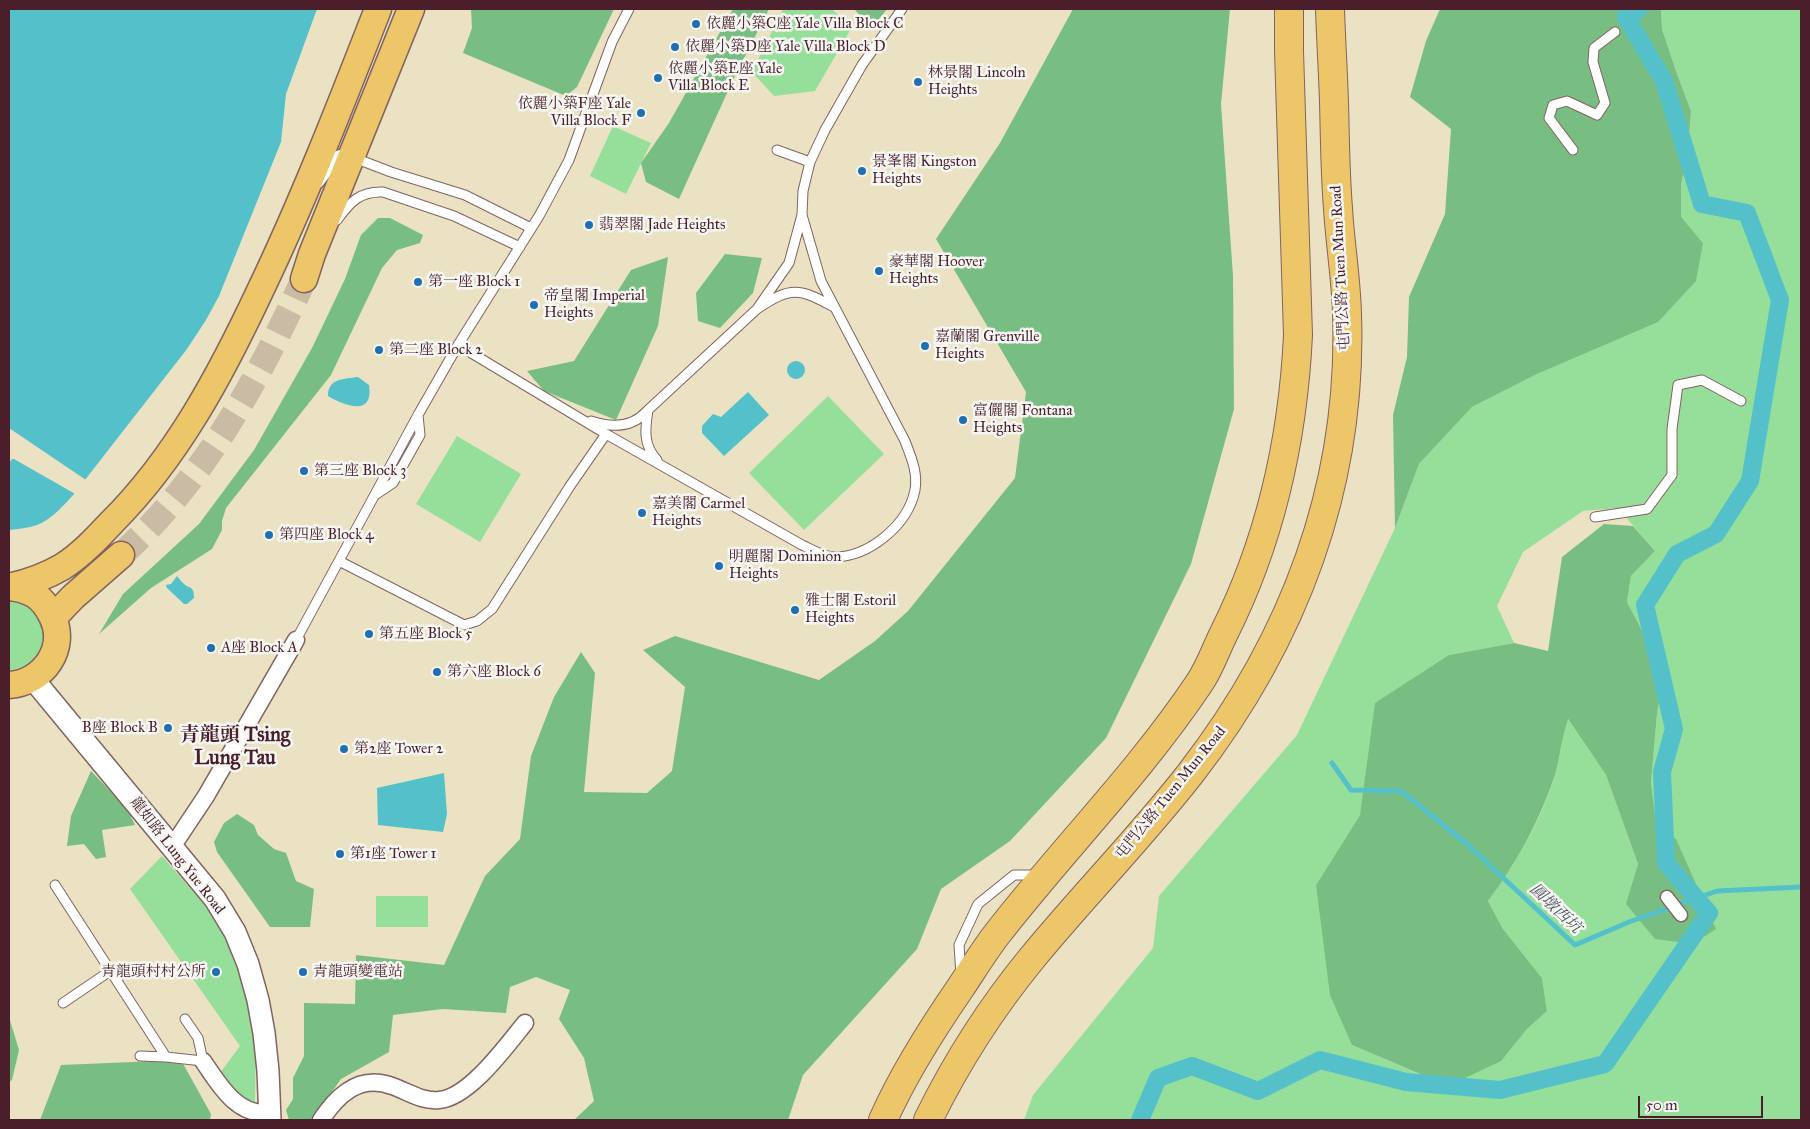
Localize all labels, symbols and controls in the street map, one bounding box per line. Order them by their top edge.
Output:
place label: 依麗小築C座 Yale Villa Block C [706,15,903,33]
marker: 依麗小築C座 Yale Villa Block C [690,18,702,30]
place label: 依麗小築D座 Yale Villa Block D [685,38,886,56]
marker: 依麗小築D座 Yale Villa Block D [669,41,681,53]
place label: 依麗小築E座 Yale Villa Block E [668,60,782,95]
place label: 林景閣 Lincoln Heights [928,64,1026,99]
marker: 依麗小築E座 Yale Villa Block E [652,72,664,84]
marker: 林景閣 Lincoln Heights [912,76,924,88]
place label: 依麗小築F座 Yale Villa Block F [518,95,631,130]
marker: 依麗小築F座 Yale Villa Block F [635,107,647,119]
place label: 景峯閣 Kingston Heights [872,153,977,188]
marker: 景峯閣 Kingston Heights [856,165,868,177]
street label: 屯門公路 Tuen Mun Road [1328,185,1354,351]
place label: 翡翠閣 Jade Heights [599,216,726,234]
marker: 翡翠閣 Jade Heights [583,219,595,231]
place label: 豪華閣 Hoover Heights [889,253,984,288]
marker: 豪華閣 Hoover Heights [873,265,885,277]
place label: 第一座 Block 1 [428,273,520,291]
marker: 第一座 Block 1 [412,276,424,288]
place label: 帝皇閣 Imperial Heights [544,287,645,322]
marker: 帝皇閣 Imperial Heights [528,299,540,311]
place label: 嘉蘭閣 Grenville Heights [935,328,1040,363]
marker: 嘉蘭閣 Grenville Heights [919,340,931,352]
place label: 第二座 Block 2 [389,341,483,359]
marker: 第二座 Block 2 [373,344,385,356]
place label: 富儷閣 Fontana Heights [973,402,1073,437]
marker: 富儷閣 Fontana Heights [957,414,969,426]
place label: 第三座 Block 3 [314,462,406,480]
marker: 第三座 Block 3 [298,465,310,477]
place label: 嘉美閣 Carmel Heights [652,495,745,530]
marker: 嘉美閣 Carmel Heights [636,507,648,519]
place label: 第四座 Block 4 [279,526,374,544]
marker: 第四座 Block 4 [263,529,275,541]
place label: 明麗閣 Dominion Heights [729,548,841,583]
marker: 明麗閣 Dominion Heights [713,560,725,572]
place label: 雅士閣 Estoril Heights [805,592,896,627]
marker: 雅士閣 Estoril Heights [789,604,801,616]
place label: 第五座 Block 5 [379,625,472,643]
marker: 第五座 Block 5 [363,628,375,640]
place label: A座 Block A [221,639,298,657]
marker: A座 Block A [205,642,217,654]
place label: 第六座 Block 6 [447,663,541,681]
marker: 第六座 Block 6 [431,666,443,678]
place label: B座 Block B [82,719,158,737]
marker: B座 Block B [162,722,174,734]
street label: 屯門公路 Tuen Mun Road [1112,723,1230,863]
district label: 青龍頭 Tsing Lung Tau [180,724,290,771]
place label: 第2座 Tower 2 [354,740,443,758]
marker: 第2座 Tower 2 [338,743,350,755]
street label: 龍如路 Lung Yue Road [126,794,228,918]
place label: 第1座 Tower 1 [350,845,437,863]
marker: 第1座 Tower 1 [334,848,346,860]
water label: 圓墩西坑 [1525,880,1585,938]
place label: 青龍頭村村公所 [101,963,206,981]
place label: 青龍頭變電站 [313,963,403,981]
marker: 青龍頭村村公所 [210,966,222,978]
marker: 青龍頭變電站 [297,966,309,978]
scale bar [1640,1086,1765,1118]
text: 50 m [1646,1096,1678,1114]

